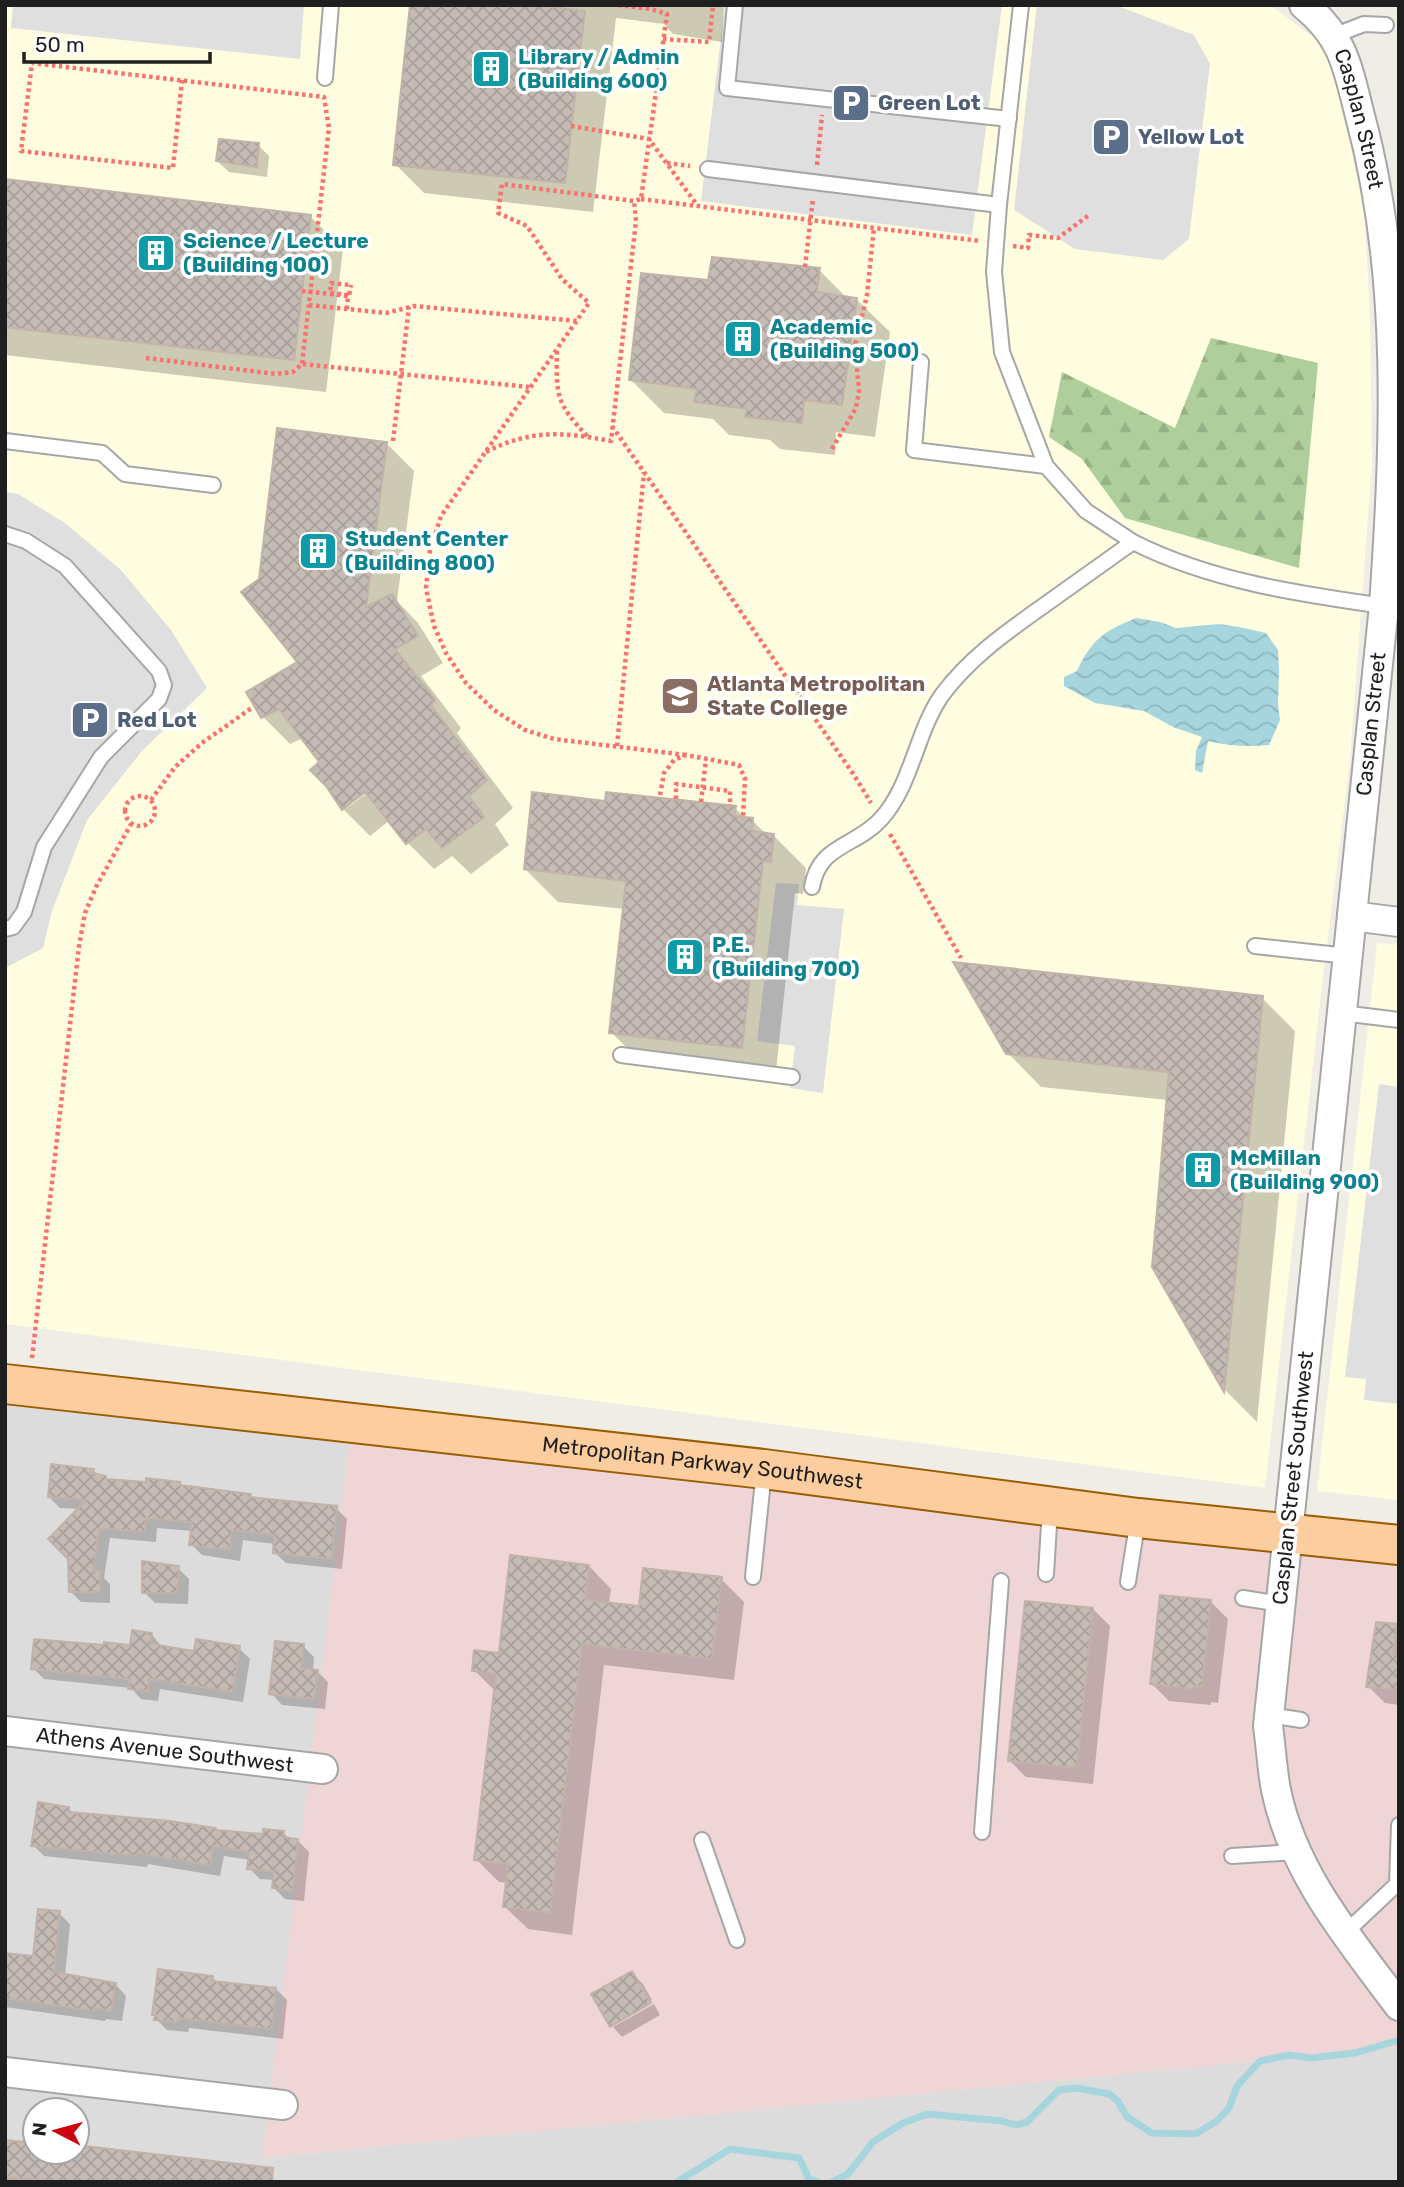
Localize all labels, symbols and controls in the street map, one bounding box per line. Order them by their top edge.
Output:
scale bar [24,21,210,65]
text: 50 m [35,32,85,57]
place label: Library / Admin (Building 600) [518,44,680,93]
street label: Casplan Street [1329,45,1389,191]
building icon: Library / Admin (Building 600) [470,48,512,90]
parking icon: Green Lot [830,82,872,124]
place label: Green Lot [878,90,981,115]
parking icon: Yellow Lot [1090,116,1132,158]
place label: Yellow Lot [1138,124,1244,149]
place label: Science / Lecture (Building 100) [183,228,369,277]
building icon: Science / Lecture (Building 100) [135,232,177,274]
place label: Academic (Building 500) [770,314,919,363]
building icon: Academic (Building 500) [722,318,764,360]
place label: Student Center (Building 800) [345,526,508,575]
building icon: Student Center (Building 800) [297,530,339,572]
street label: Casplan Street [1351,651,1390,797]
place label: Atlanta Metropolitan State College [707,671,925,720]
school or university icon: Atlanta Metropolitan State College [659,675,701,717]
parking icon: Red Lot [69,699,111,741]
place label: Red Lot [117,707,197,732]
place label: P.E. (Building 700) [712,932,860,981]
building icon: P.E. (Building 700) [664,936,706,978]
place label: McMillan (Building 900) [1230,1145,1379,1194]
building icon: McMillan (Building 900) [1182,1149,1224,1191]
street label: Casplan Street Southwest [1267,1350,1318,1606]
street label: Metropolitan Parkway Southwest [541,1431,864,1494]
street label: Athens Avenue Southwest [35,1722,295,1777]
north arrow [21,2096,91,2166]
text: N [27,2121,52,2137]

